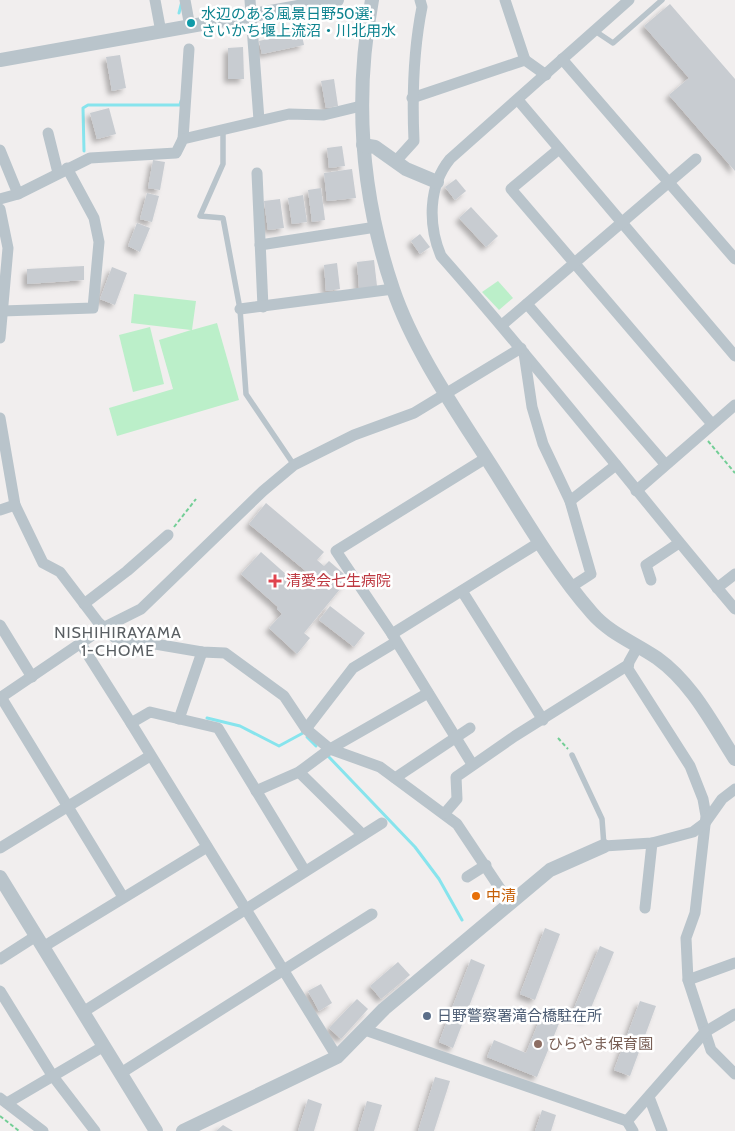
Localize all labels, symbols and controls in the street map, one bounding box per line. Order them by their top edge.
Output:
place label: 水辺のある風景日野50選: さいかち堰上流沼・川北用水 [201,5,396,40]
marker: 水辺のある風景日野50選: さいかち堰上流沼・川北用水 [185,17,197,29]
place label: 清愛会七生病院 [286,572,391,590]
marker: 清愛会七生病院 [268,574,282,588]
district label: NISHIHIRAYAMA 1-CHOME [54,623,182,660]
place label: 中清 [486,887,516,905]
marker: 中清 [470,890,482,902]
place label: 日野警察署滝合橋駐在所 [437,1007,602,1025]
marker: 日野警察署滝合橋駐在所 [421,1010,433,1022]
place label: ひらやま保育園 [548,1035,653,1053]
marker: ひらやま保育園 [532,1038,544,1050]

